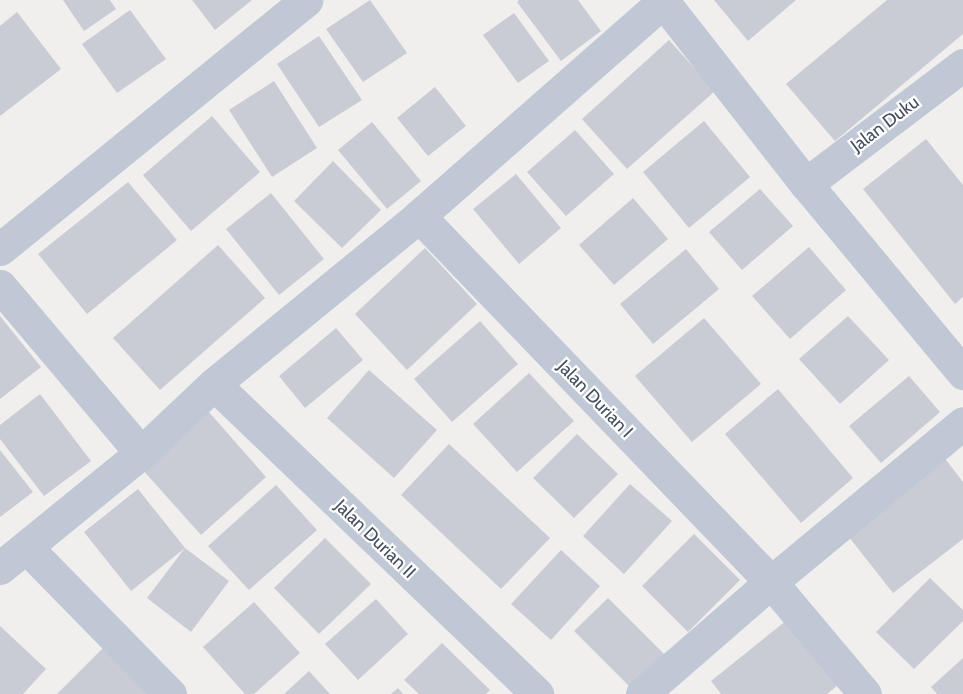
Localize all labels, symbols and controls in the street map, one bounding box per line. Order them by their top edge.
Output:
street label: Jalan Duku [847,91,923,157]
street label: Jalan Durian I [553,356,637,442]
street label: Jalan Durian II [330,495,420,583]

